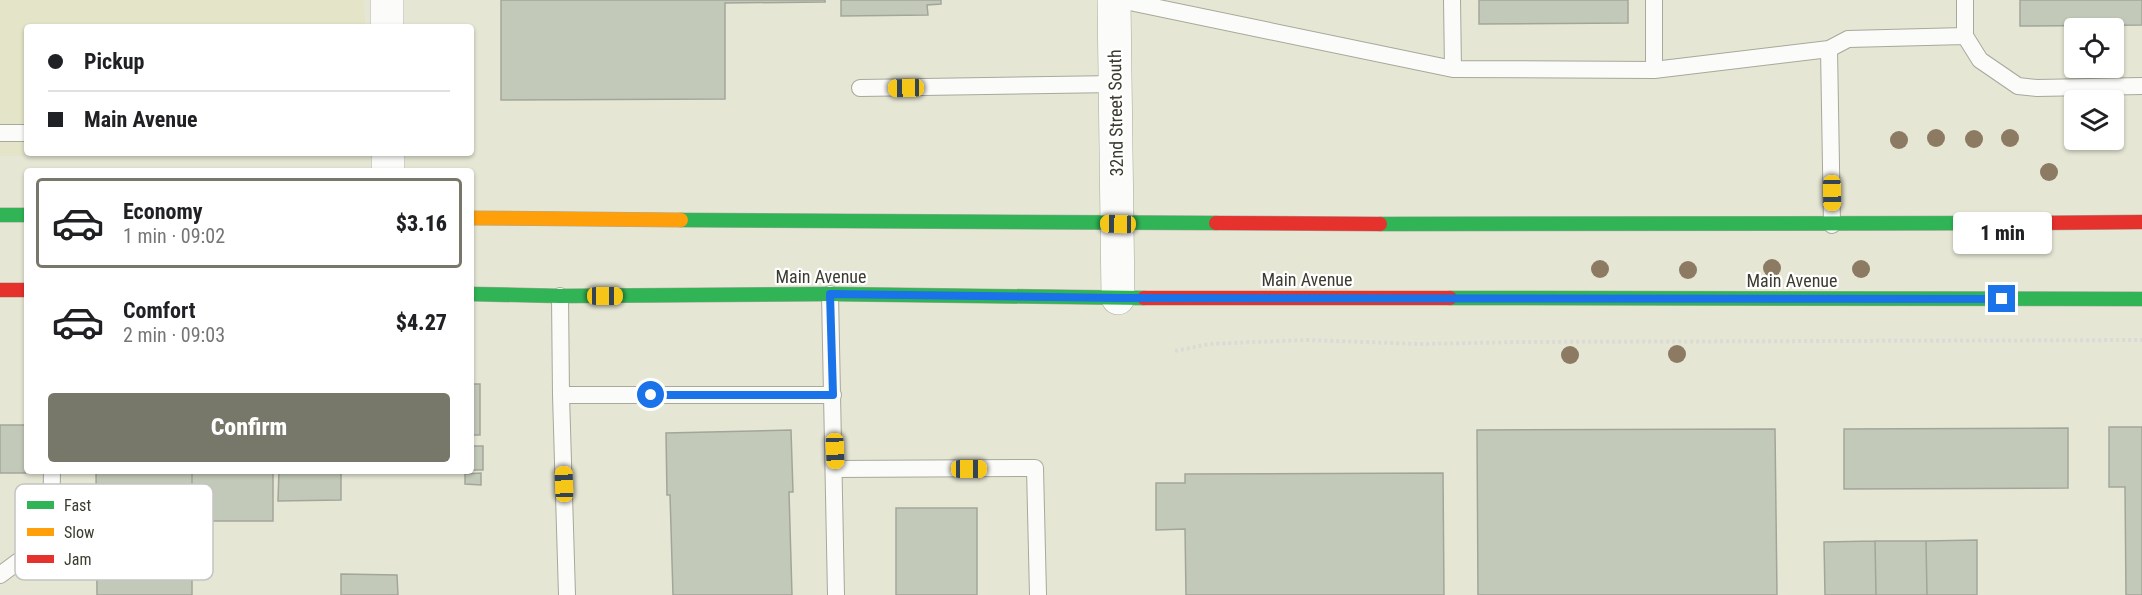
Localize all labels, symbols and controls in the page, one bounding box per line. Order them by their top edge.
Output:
map controls [2064,18,2124,150]
button: locate [2064,18,2124,78]
text: Pickup [84,49,144,74]
street label: 32nd Street South [1104,49,1127,177]
car [888,79,924,97]
button: layers [2064,90,2124,150]
text: Main Avenue [84,107,198,132]
car [1823,175,1841,211]
icon: car [51,196,105,250]
text: Economy [123,199,203,224]
text: $3.16 [396,211,447,236]
callout: 1 min [1952,212,2052,254]
car [1100,215,1136,233]
text: 1 min [1980,221,2025,245]
text: 1 min · 09:02 [123,224,225,248]
street label: Main Avenue [775,266,867,287]
street label: Main Avenue [1261,269,1353,290]
street label: Main Avenue [1746,270,1838,291]
route end [1988,285,2015,312]
car [587,287,623,305]
icon: car [51,295,105,349]
text: Comfort [123,298,196,323]
text: $4.27 [396,310,447,335]
text: 2 min · 09:03 [123,323,225,347]
route start [637,381,664,408]
button: Confirm [48,393,450,462]
car [825,433,845,469]
car [951,460,987,478]
car [554,466,574,502]
legend [15,484,213,580]
text: Fast [64,496,91,515]
text: Slow [64,523,94,542]
text: Jam [64,550,91,569]

